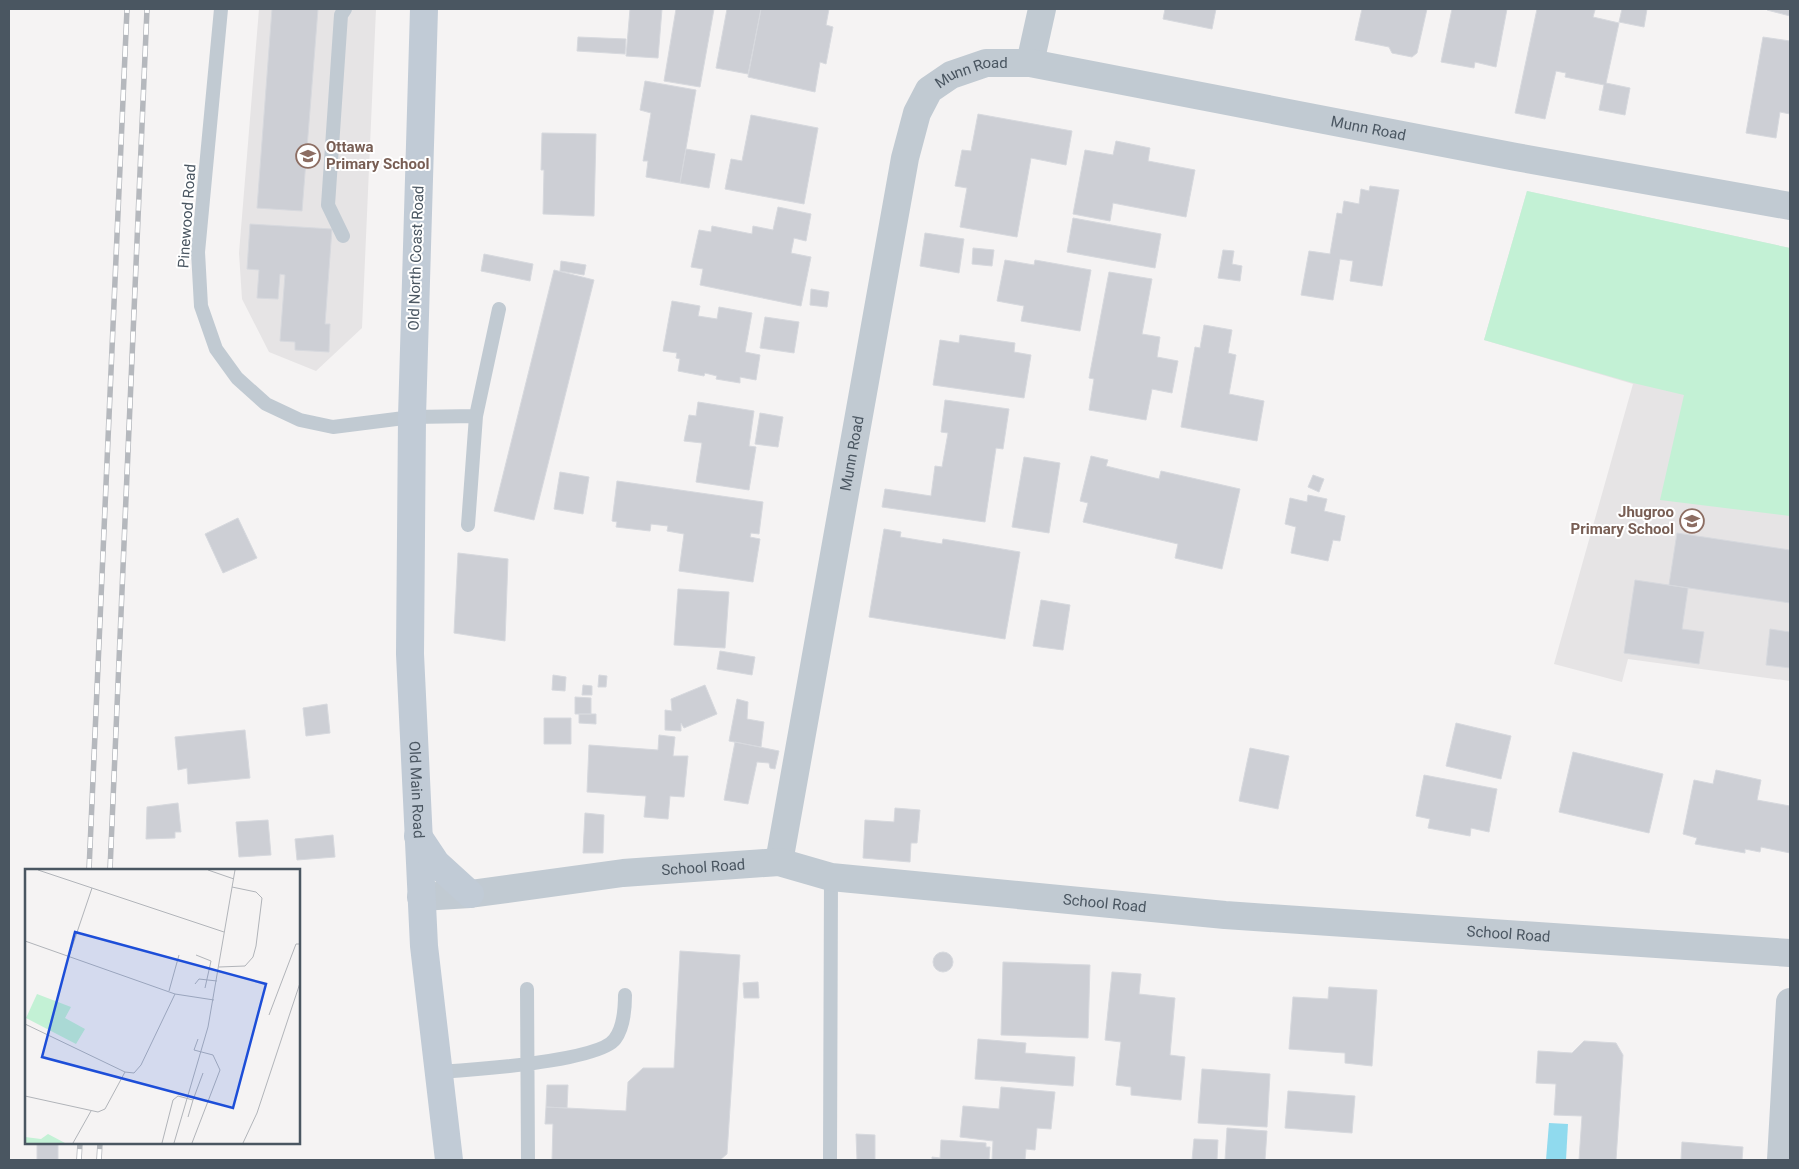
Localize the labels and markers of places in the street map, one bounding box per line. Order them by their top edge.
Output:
place label: Ottawa Primary School [326,138,429,173]
school or university icon: Ottawa Primary School [295,143,321,169]
place label: Jhugroo Primary School [1571,503,1674,538]
school or university icon: Jhugroo Primary School [1679,508,1705,534]

